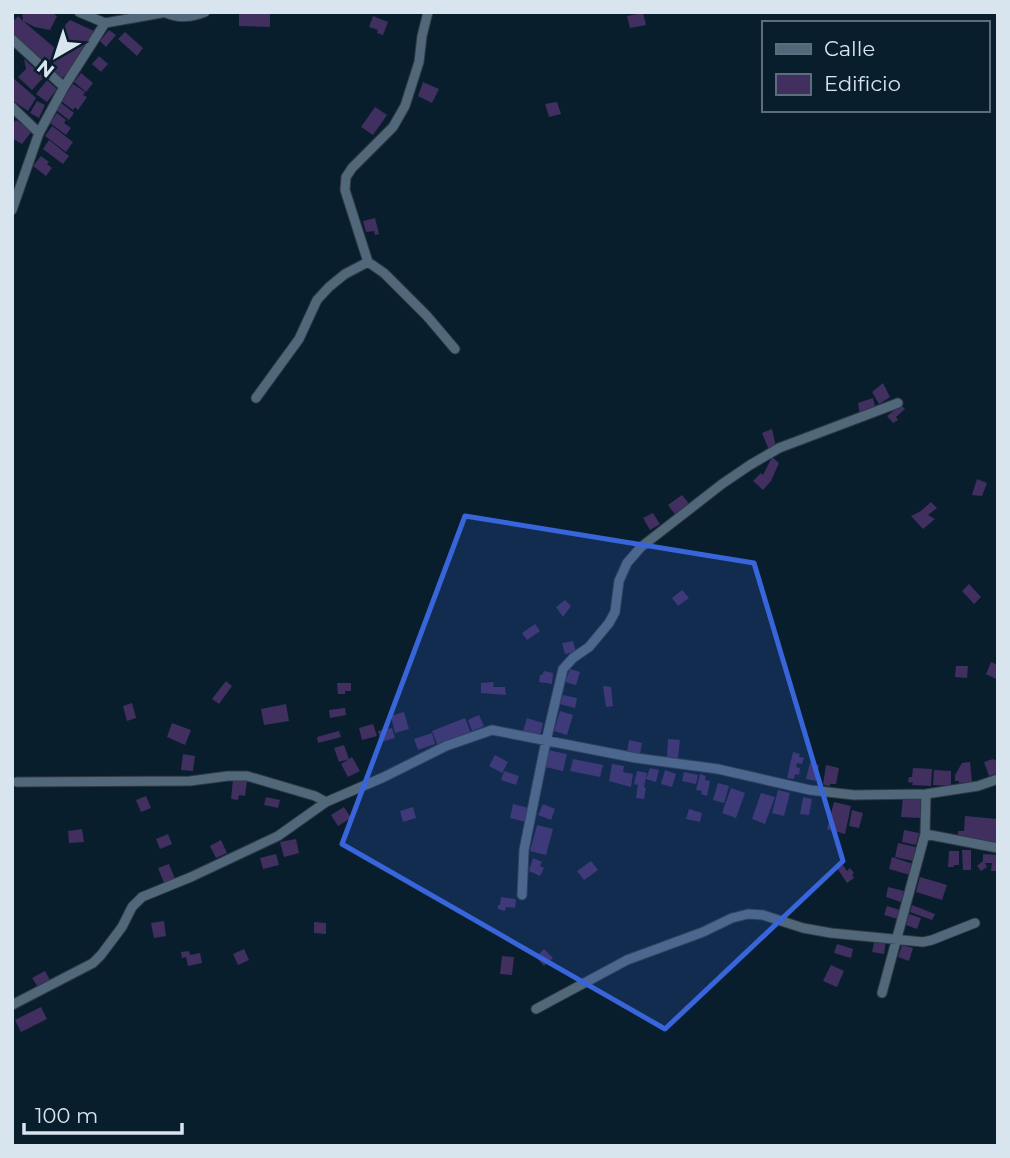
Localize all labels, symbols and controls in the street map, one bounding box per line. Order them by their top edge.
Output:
north arrow [21,21,91,91]
legend [762,21,989,112]
text: Calle [824,36,875,61]
text: N [32,55,59,83]
text: Edificio [824,71,901,96]
scale bar [24,1092,182,1136]
text: 100 m [35,1103,98,1128]

